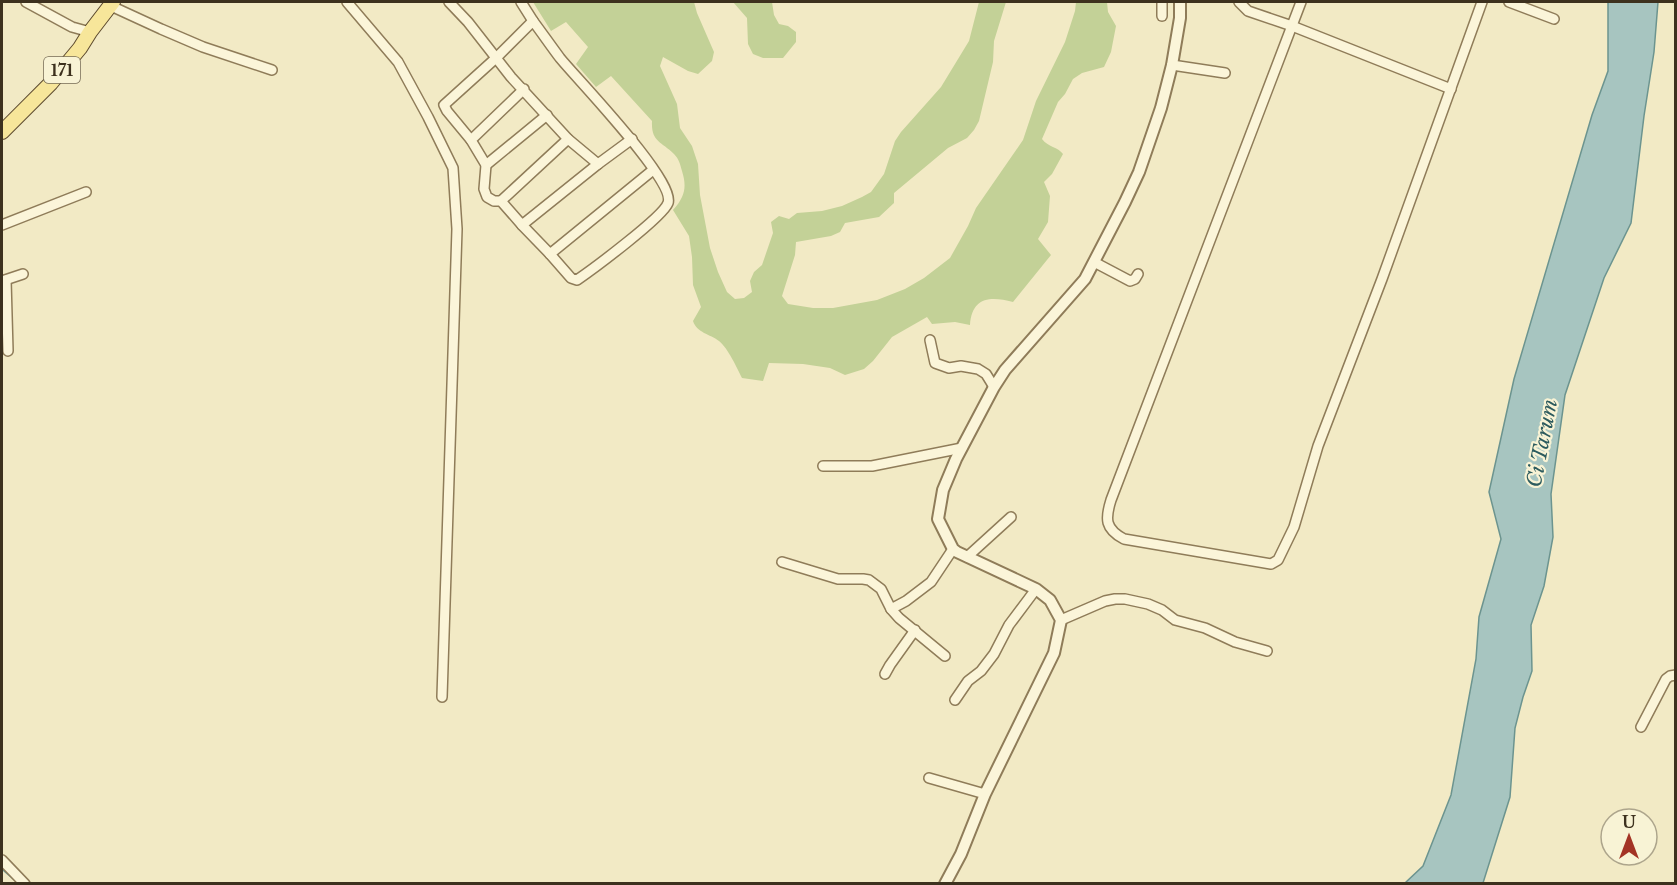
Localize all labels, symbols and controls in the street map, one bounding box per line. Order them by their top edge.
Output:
road number: 171 [44,57,80,83]
water label: Ci Tarum [1522,397,1562,489]
north arrow [1599,807,1659,867]
text: U [1622,812,1636,832]

